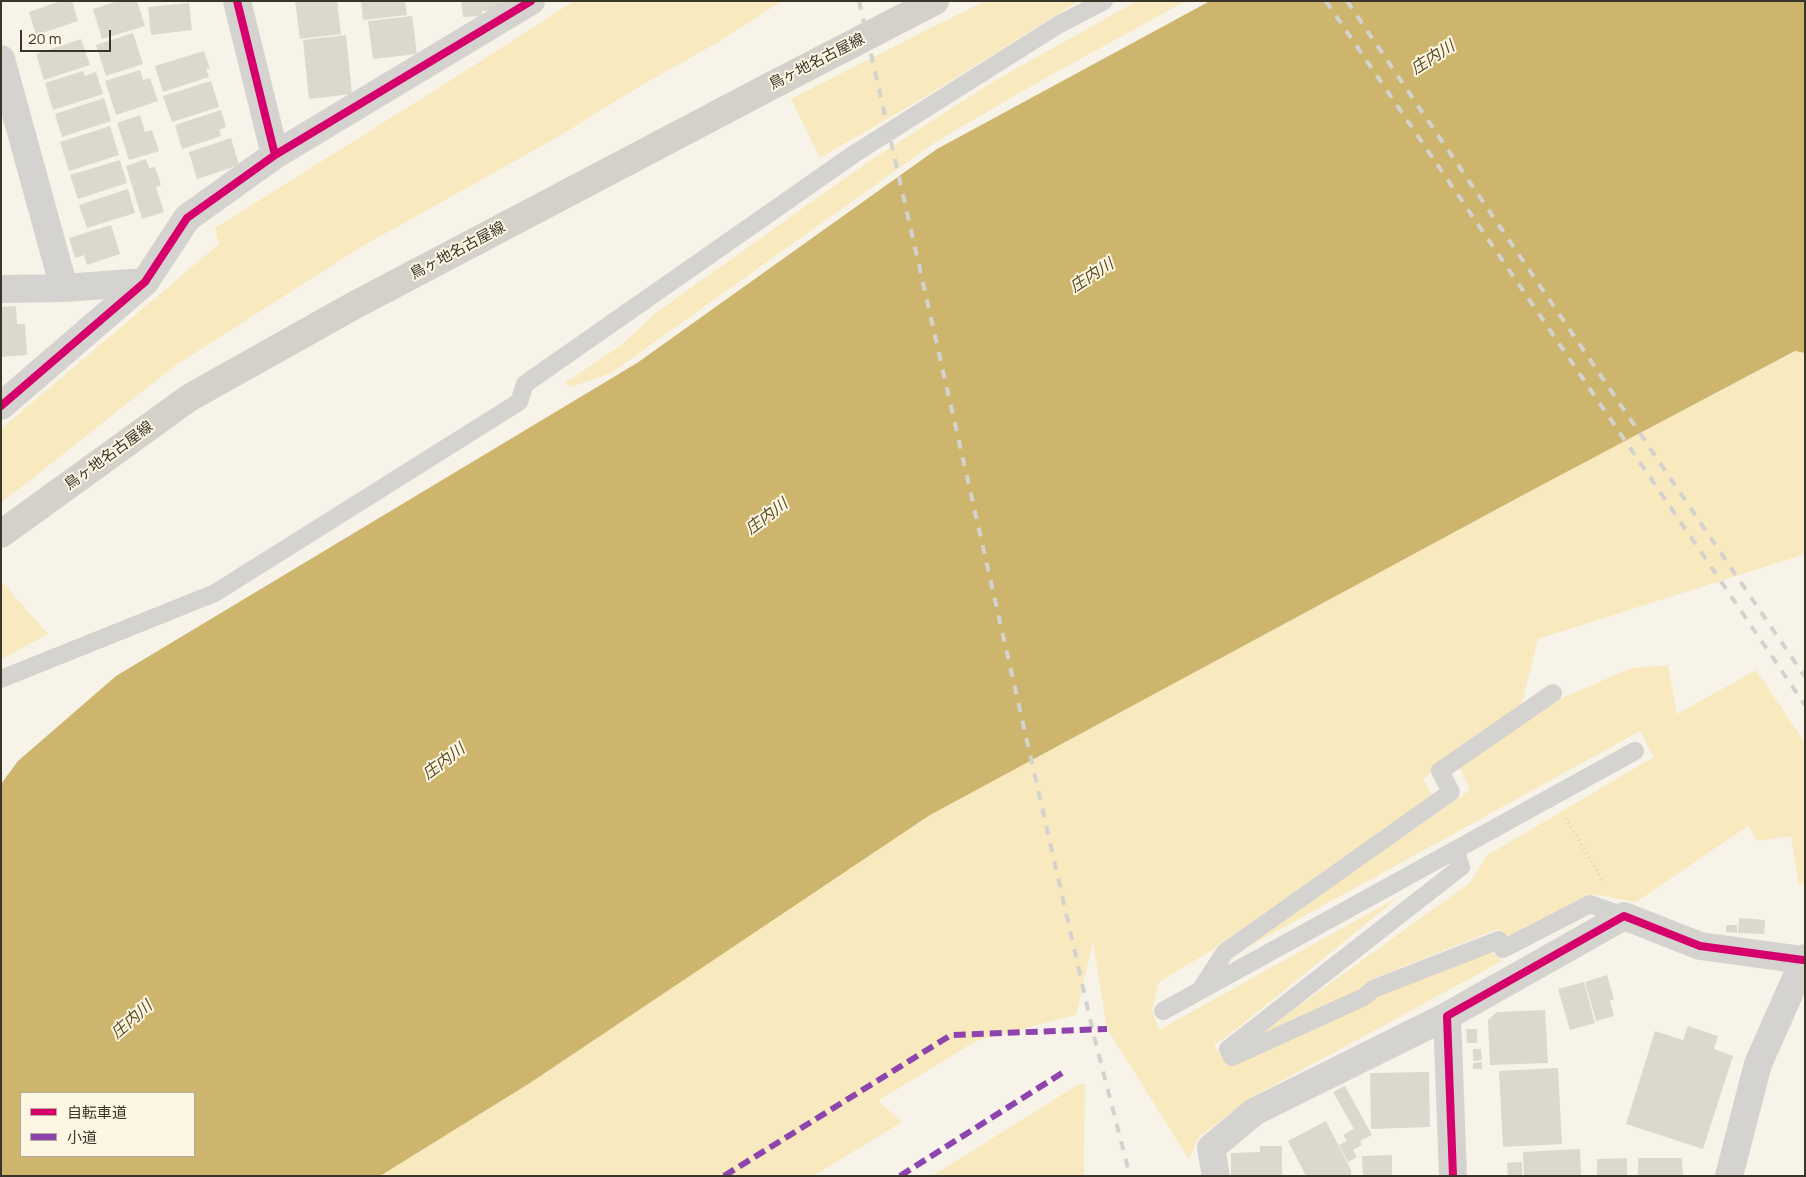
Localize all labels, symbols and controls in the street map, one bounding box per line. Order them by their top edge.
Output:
scale bar [22,20,114,52]
text: 20 m [28,28,61,49]
street label: 鳥ヶ地名古屋線 [766,30,868,94]
water label: 庄内川 [1408,37,1458,79]
street label: 鳥ヶ地名古屋線 [407,218,509,284]
water label: 庄内川 [1067,255,1117,297]
street label: 鳥ヶ地名古屋線 [61,418,157,494]
water label: 庄内川 [742,495,792,539]
water label: 庄内川 [419,740,469,784]
water label: 庄内川 [108,997,156,1043]
legend [20,1092,195,1157]
text: 自転車道 [67,1102,127,1123]
text: 小道 [67,1127,97,1148]

